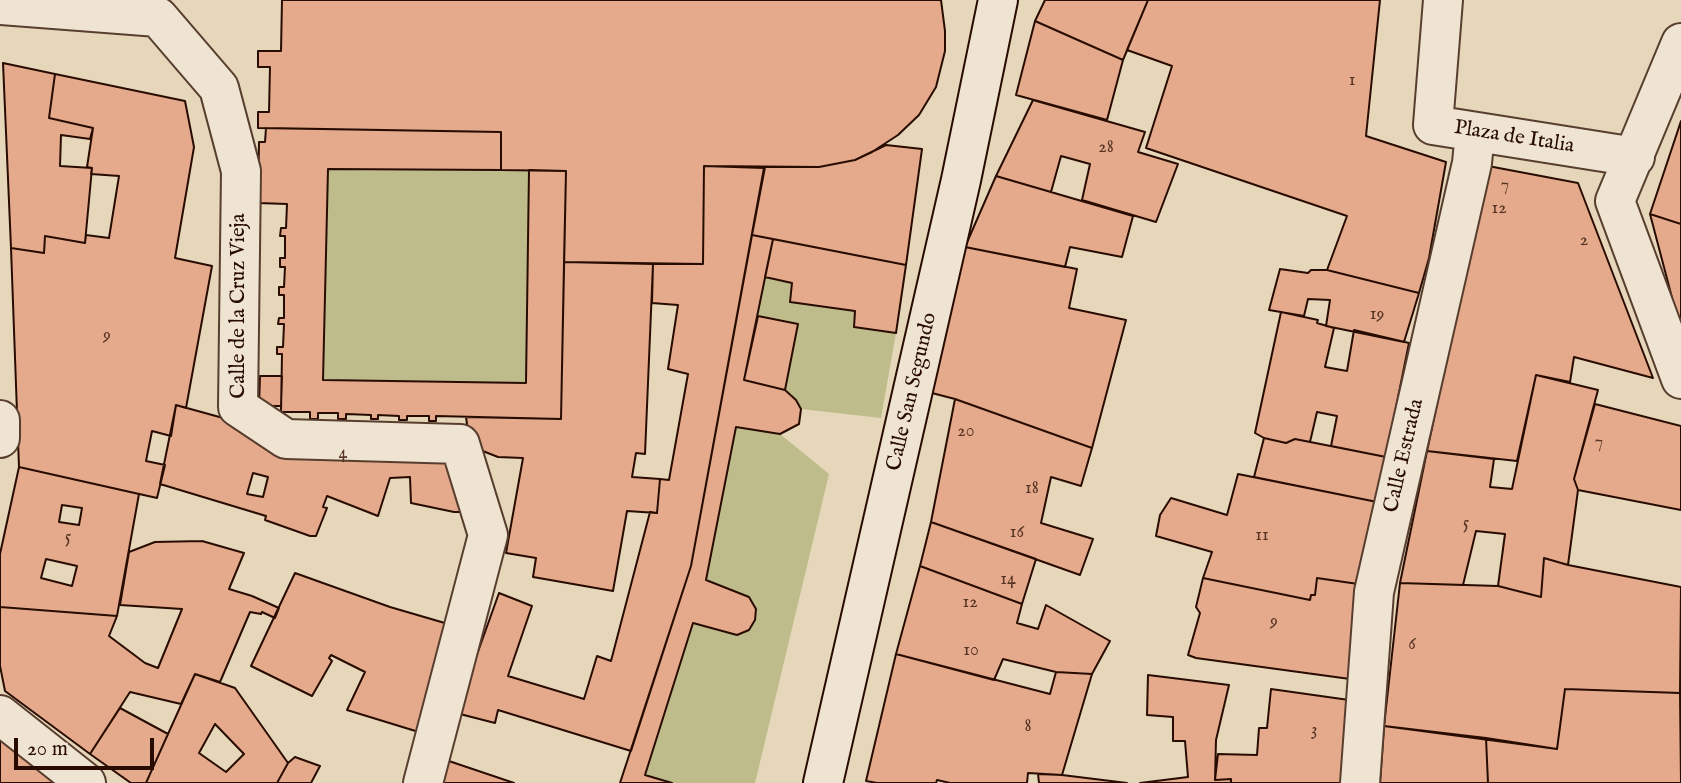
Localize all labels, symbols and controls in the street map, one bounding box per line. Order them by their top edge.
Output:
house number: 1 [1349,70,1355,92]
street label: Plaza de Italia [1452,116,1576,160]
house number: 28 [1098,137,1114,159]
house number: 7 [1501,175,1509,197]
house number: 12 [1491,198,1507,220]
street label: Calle de la Cruz Vieja [227,213,253,399]
house number: 2 [1580,230,1588,252]
house number: 19 [1370,304,1384,326]
street label: Calle San Segundo [883,310,943,474]
house number: 9 [103,325,111,347]
street label: Calle Estrada [1380,397,1430,515]
house number: 20 [957,421,975,443]
house number: 7 [1595,432,1603,454]
house number: 4 [339,443,347,465]
house number: 18 [1025,478,1039,500]
house number: 5 [1463,513,1469,535]
house number: 16 [1010,522,1024,544]
house number: 11 [1255,525,1269,547]
house number: 5 [65,527,71,549]
house number: 14 [1000,569,1016,591]
house number: 12 [962,592,978,614]
house number: 9 [1270,611,1278,633]
house number: 6 [1408,634,1416,656]
house number: 10 [963,640,979,662]
house number: 8 [1024,716,1032,738]
house number: 3 [1311,720,1317,742]
scale bar [18,724,158,768]
text: 20 m [27,736,68,763]

